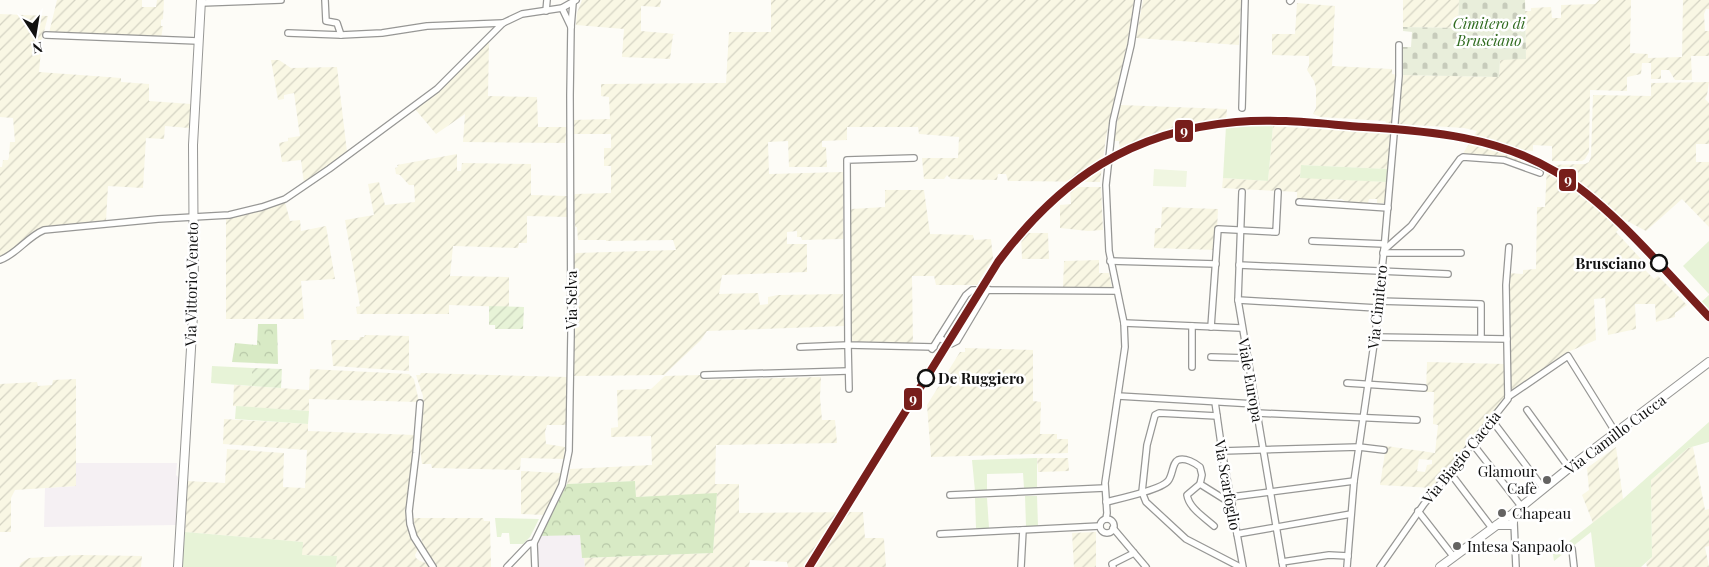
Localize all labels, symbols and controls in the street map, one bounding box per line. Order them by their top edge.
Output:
north arrow [10,10,60,60]
park label: Cimitero di Brusciano [1453,13,1526,50]
text: N [31,38,45,59]
line badge: 9 [1174,119,1194,143]
text: 9 [1180,121,1188,140]
line badge: 9 [1558,168,1577,192]
text: 9 [1564,170,1572,189]
street label: Via Vittorio Veneto [180,222,202,347]
place label: Brusciano [1575,253,1646,273]
marker: Brusciano [1650,254,1668,272]
street label: Via Cimitero [1363,264,1391,351]
street label: Via Selva [561,270,581,331]
street label: Viale Europa [1234,335,1268,424]
place label: De Ruggiero [938,368,1024,388]
marker: De Ruggiero [917,369,935,387]
line badge: 9 [903,387,923,411]
text: 9 [909,389,917,408]
street label: Via Camillo Cucca [1560,389,1670,479]
street label: Via Biagio Caccia [1417,406,1505,508]
street label: Via Scarfoglio [1210,437,1246,532]
place label: Glamour Cafè [1478,461,1537,498]
marker: Glamour Cafè [1541,474,1553,486]
place label: Chapeau [1512,503,1571,523]
marker: Chapeau [1496,507,1508,519]
place label: Intesa Sanpaolo [1467,536,1573,556]
marker: Intesa Sanpaolo [1451,540,1463,552]

